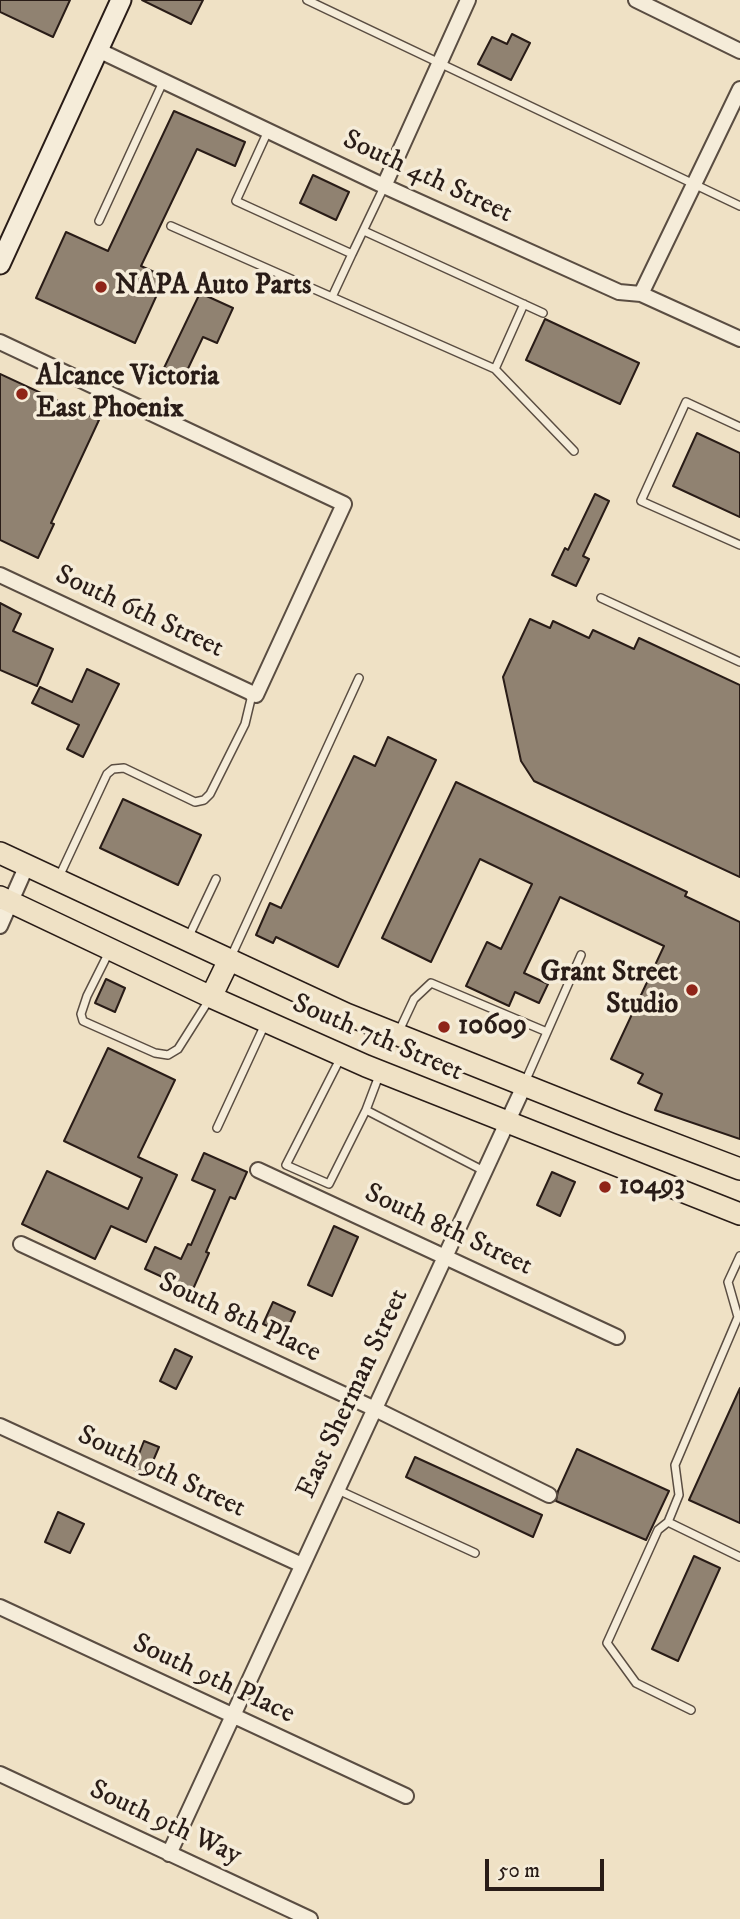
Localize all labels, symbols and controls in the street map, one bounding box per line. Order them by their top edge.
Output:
street label: South 4th Street [337,124,517,232]
place label: NAPA Auto Parts [115,270,311,304]
marker: NAPA Auto Parts [93,279,109,295]
place label: Alcance Victoria East Phoenix [36,361,219,427]
marker: Alcance Victoria East Phoenix [14,386,30,402]
street label: South 6th Street [49,559,229,667]
place label: Grant Street Studio [540,957,678,1023]
marker: Grant Street Studio [684,982,700,998]
street label: South 7th Street [287,988,467,1090]
place label: 10609 [458,1010,527,1044]
marker: 10609 [436,1019,452,1035]
place label: 10493 [619,1170,685,1204]
street label: South 8th Street [359,1177,537,1285]
marker: 10493 [597,1179,613,1195]
street label: South 8th Place [152,1267,326,1371]
street label: East Sherman Street [291,1284,417,1504]
street label: South 9th Street [72,1419,250,1527]
street label: South 9th Place [127,1628,299,1732]
street label: South 9th Way [84,1774,246,1874]
scale bar [488,1846,607,1890]
text: 50 m [498,1858,540,1884]

